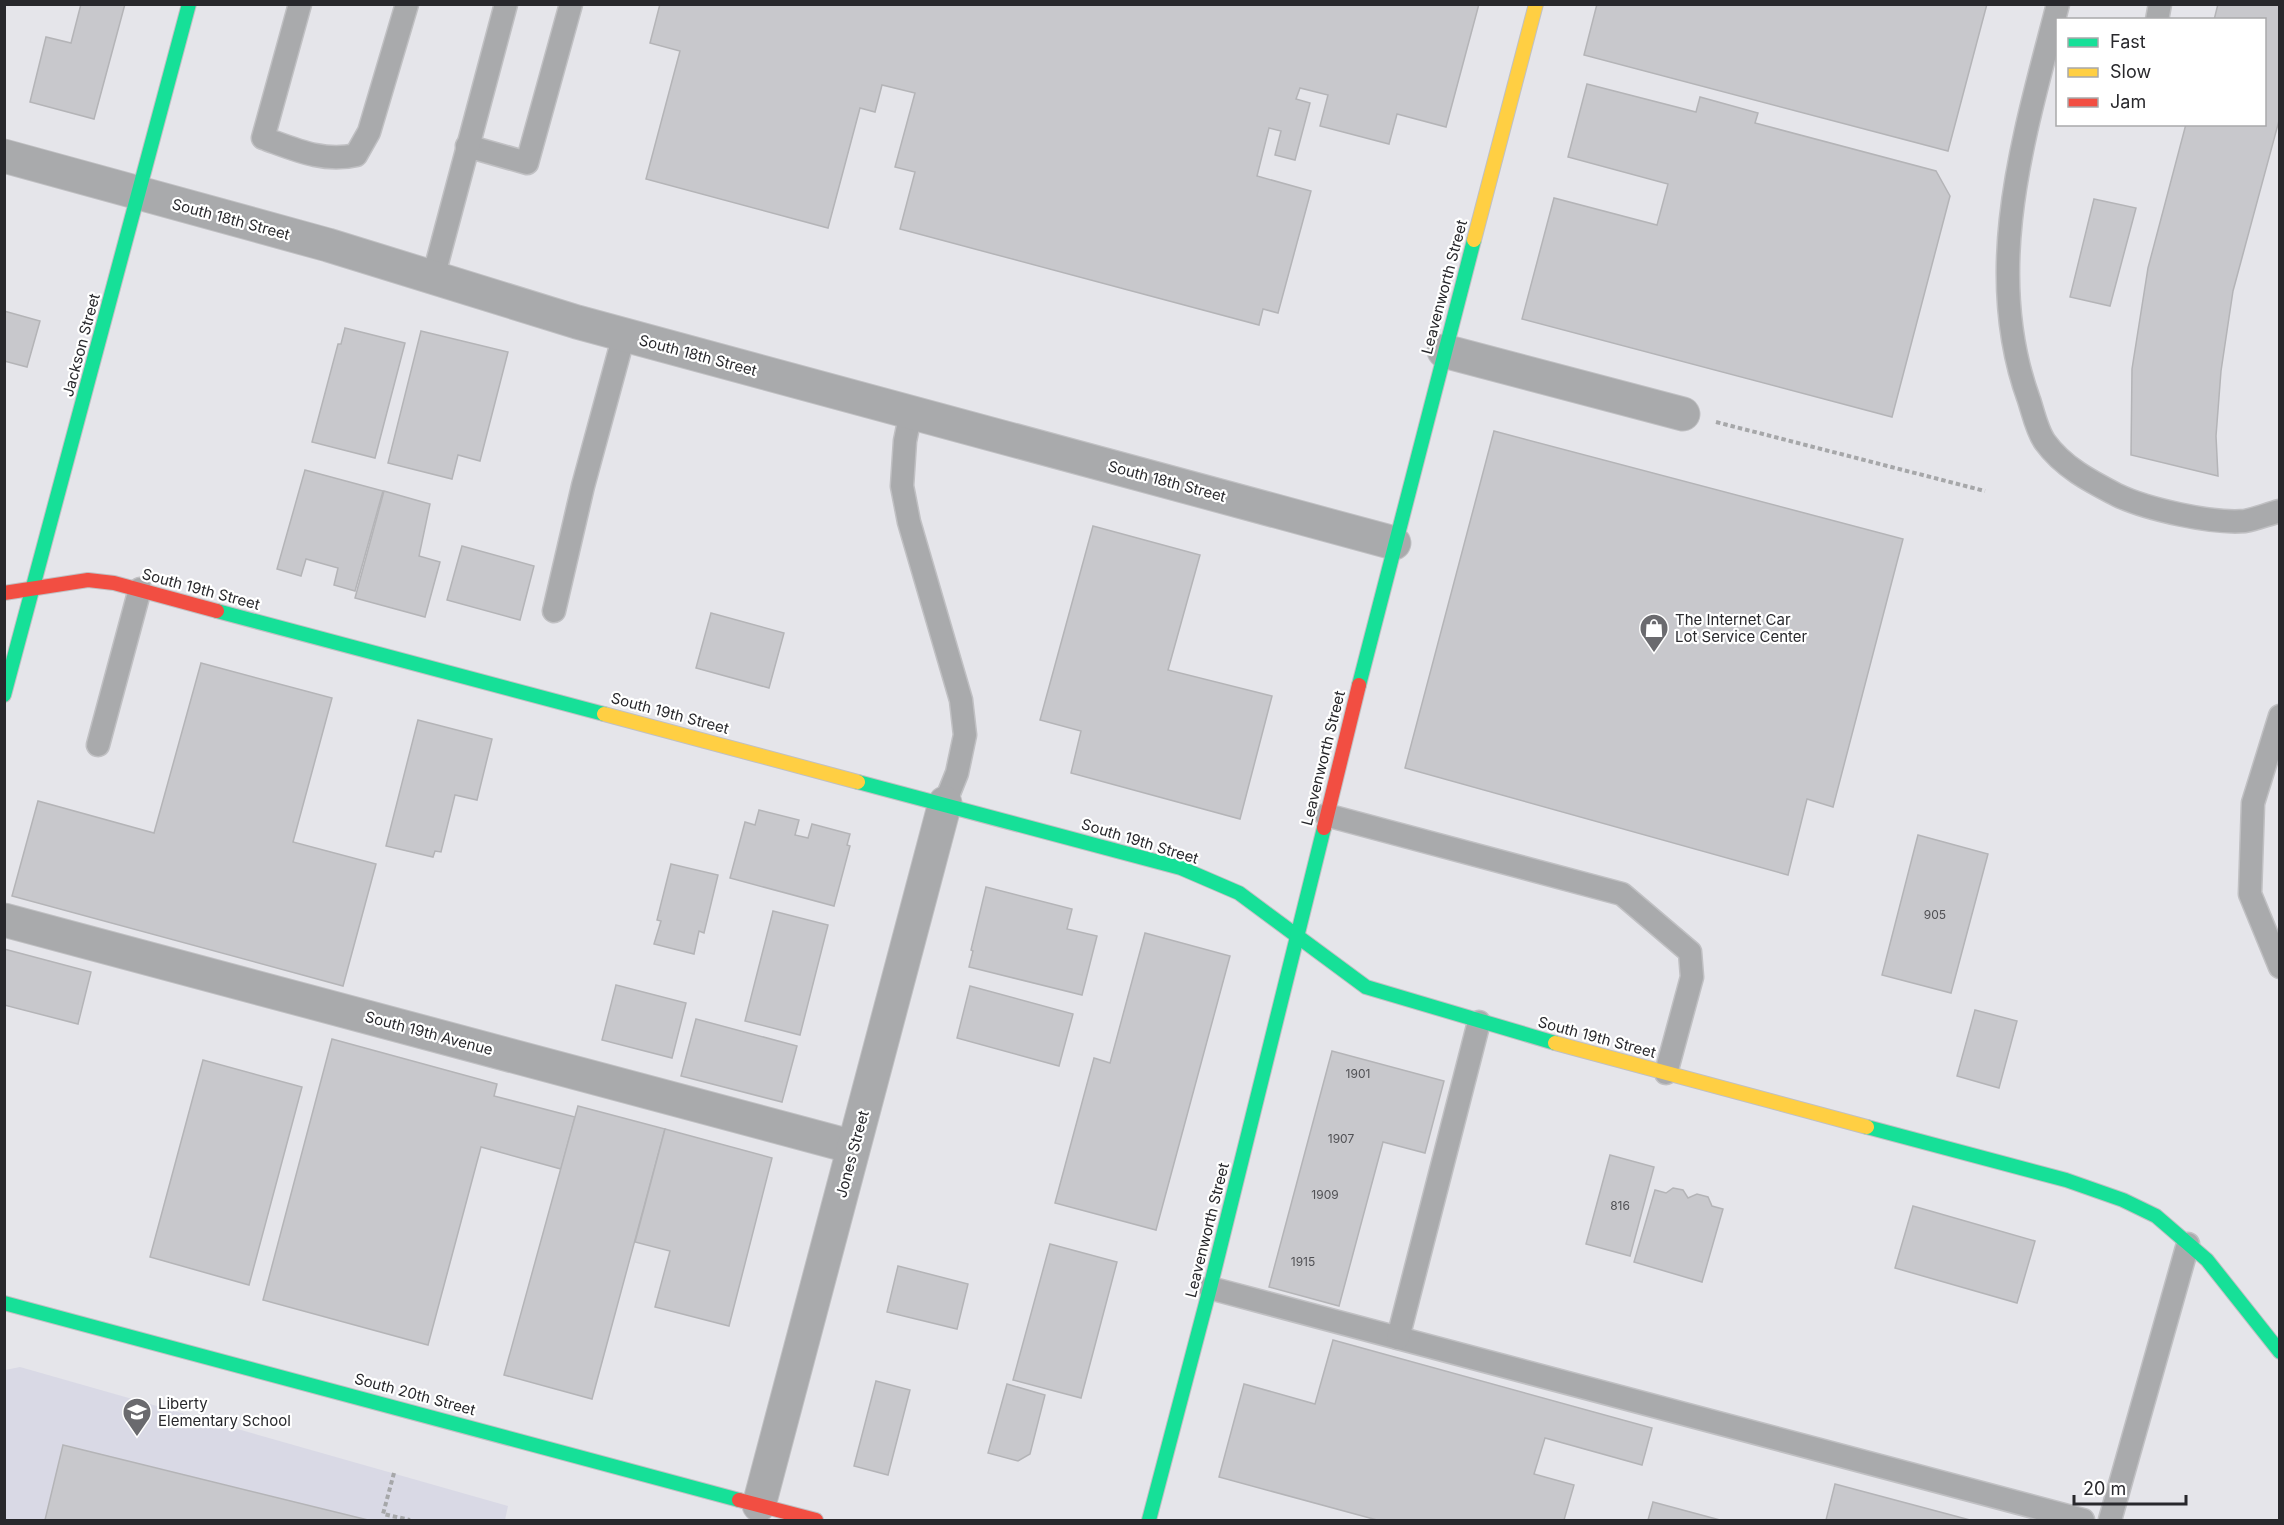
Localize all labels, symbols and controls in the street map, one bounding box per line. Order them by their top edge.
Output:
legend [2056,18,2266,126]
text: Fast [2110,31,2146,52]
text: Slow [2110,61,2151,82]
text: Jam [2110,91,2146,112]
street label: South 18th Street [170,194,292,244]
street label: Leavenworth Street [1417,218,1471,356]
street label: Jackson Street [58,291,104,399]
street label: South 18th Street [637,330,759,380]
street label: South 18th Street [1106,456,1228,506]
street label: South 19th Street [140,564,262,614]
place label: The Internet Car Lot Service Center [1675,610,1808,646]
shop icon: The Internet Car Lot Service Center [1638,612,1670,654]
street label: South 19th Street [609,688,731,738]
street label: Leavenworth Street [1297,688,1349,828]
street label: South 19th Street [1079,814,1201,868]
house number: 905 [1924,907,1946,922]
street label: South 19th Avenue [363,1007,495,1059]
street label: South 19th Street [1536,1012,1658,1062]
house number: 1901 [1346,1066,1370,1081]
street label: Jones Street [831,1108,873,1200]
house number: 1907 [1328,1131,1354,1146]
street label: Leavenworth Street [1181,1160,1233,1300]
house number: 1909 [1311,1187,1339,1202]
house number: 816 [1610,1198,1630,1213]
house number: 1915 [1291,1254,1315,1269]
street label: South 20th Street [352,1369,478,1419]
place label: Liberty Elementary School [158,1394,291,1430]
school or university icon: Liberty Elementary School [121,1396,153,1438]
scale bar [2074,1468,2186,1506]
text: 20 m [2083,1478,2126,1499]

